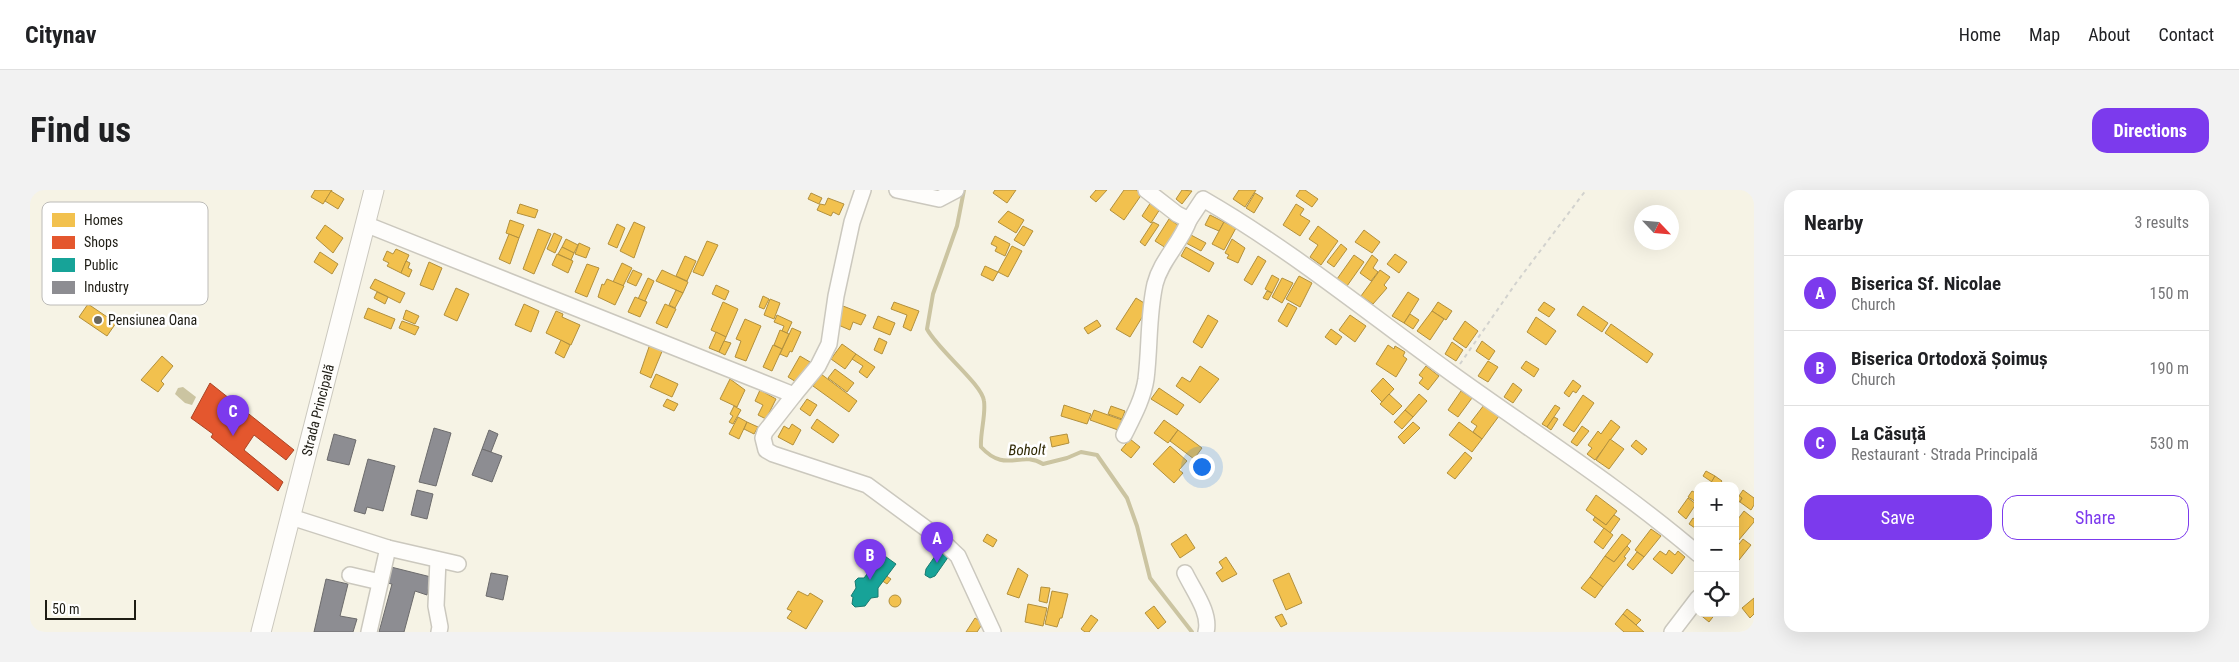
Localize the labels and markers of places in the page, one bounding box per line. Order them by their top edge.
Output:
place label: Pensiunea Oana [108,312,197,328]
marker: Pensiunea Oana [92,314,104,326]
pin: C [217,395,249,436]
pin: A [921,522,953,563]
pin: B [854,539,886,580]

